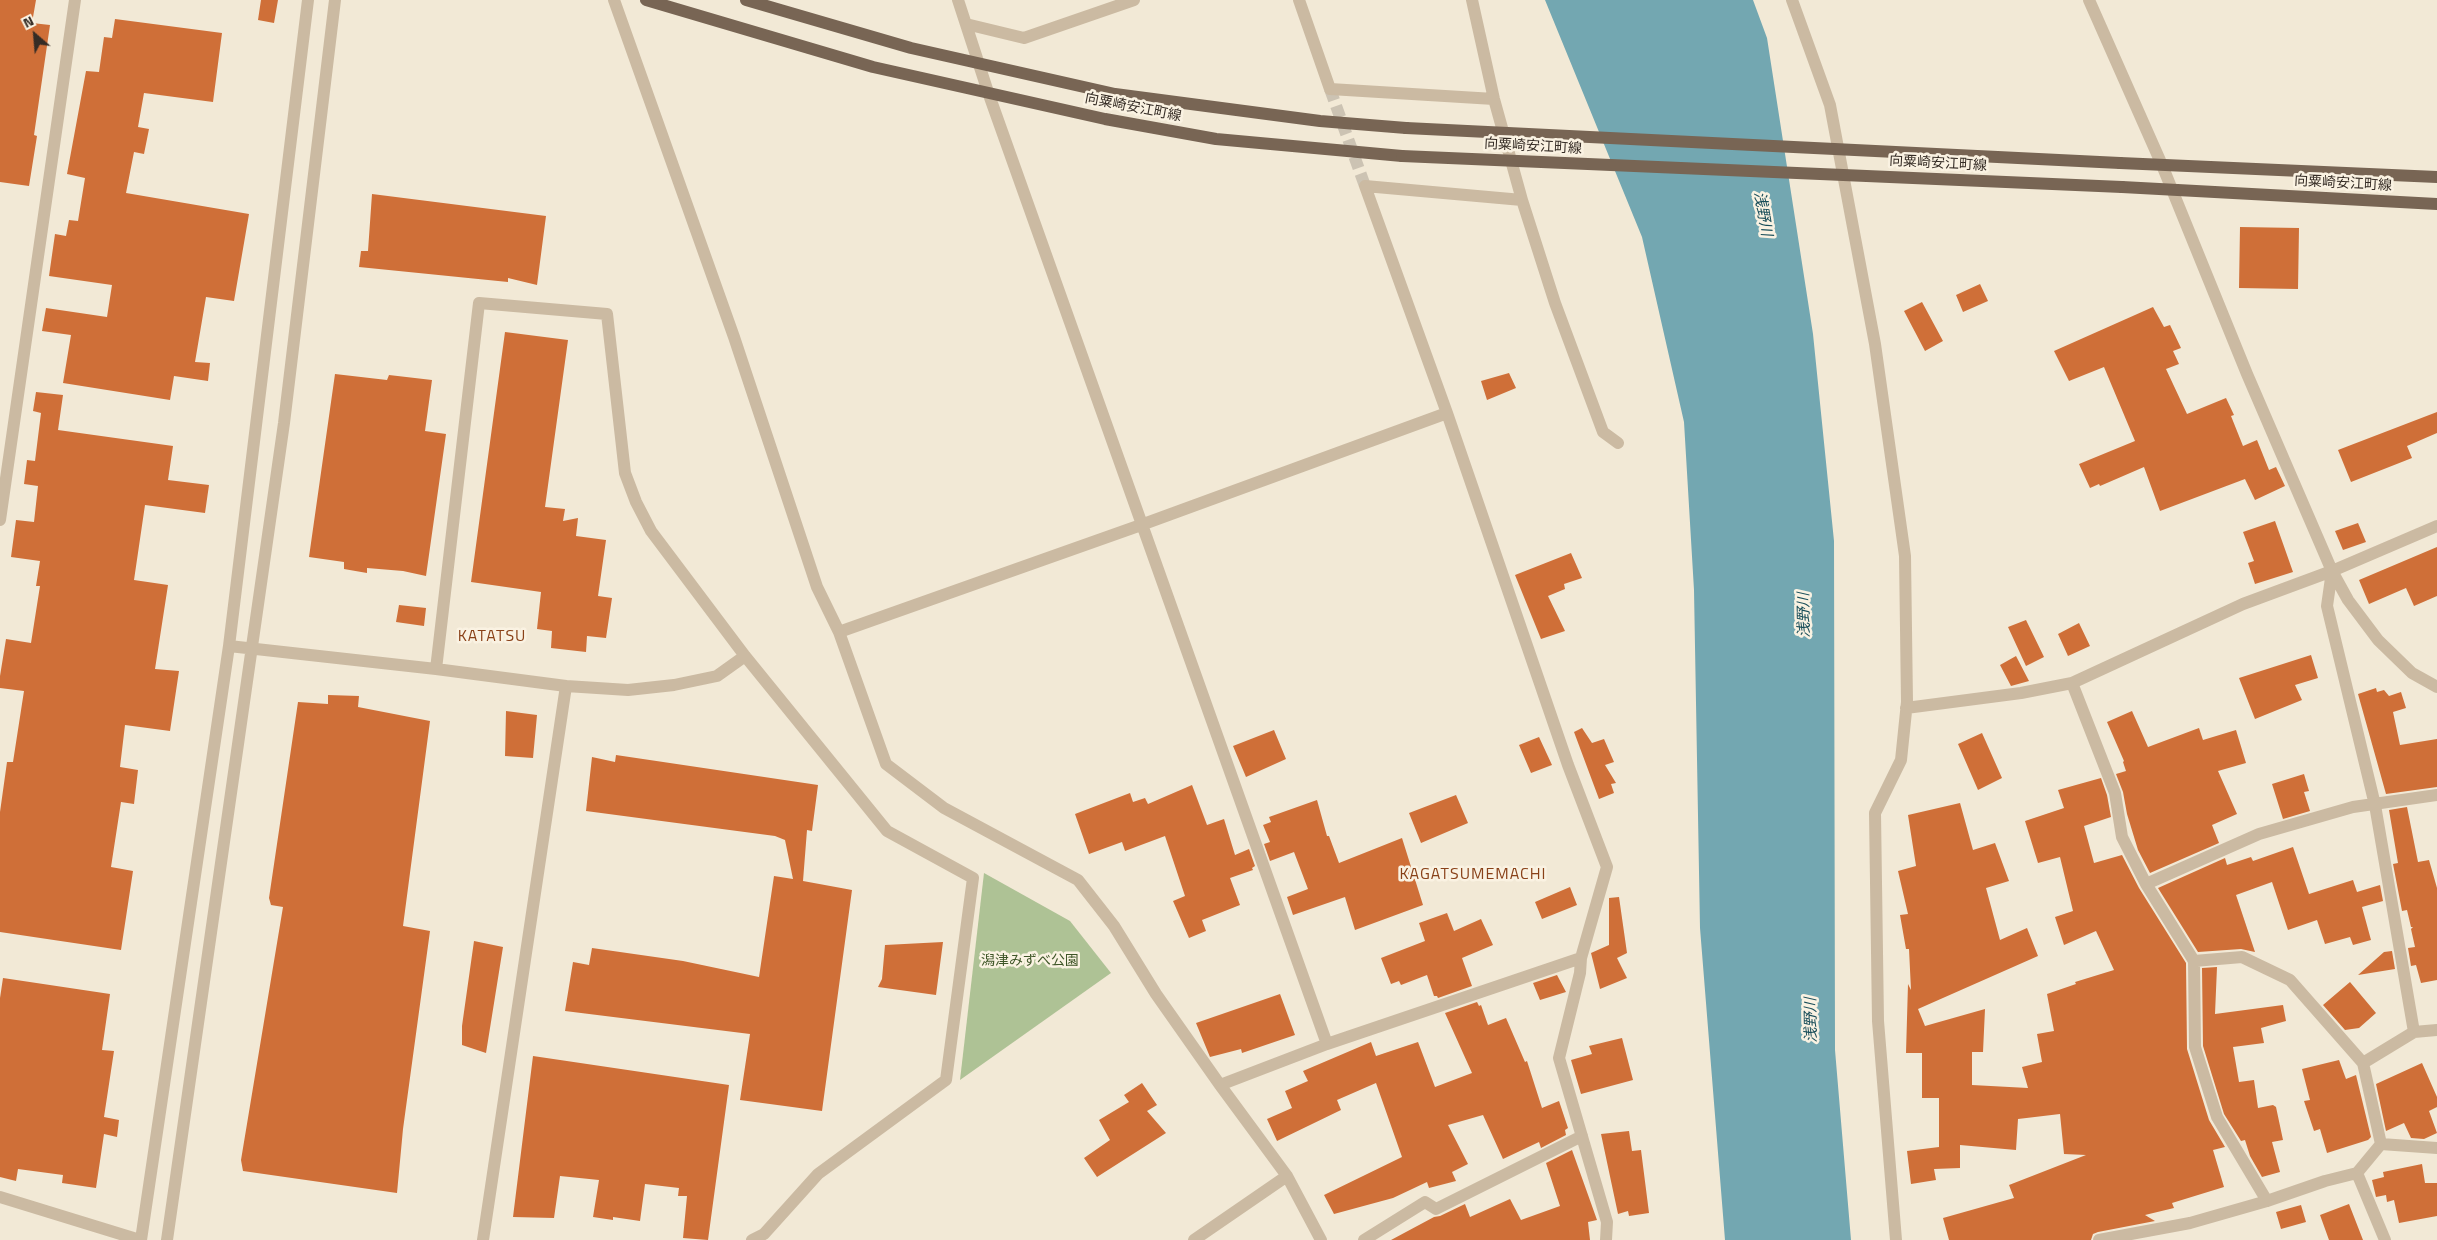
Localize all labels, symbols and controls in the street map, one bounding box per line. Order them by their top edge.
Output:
north arrow [10,10,60,60]
text: N [19,10,37,33]
street label: 向粟崎安江町線 [1083,90,1183,126]
street label: 向粟崎安江町線 [1484,136,1582,158]
street label: 向粟崎安江町線 [1889,153,1987,175]
street label: 向粟崎安江町線 [2294,173,2392,195]
water label: 浅野川 [1749,190,1775,238]
water label: 浅野川 [1796,592,1814,638]
district label: KATATSU [457,627,527,647]
district label: KAGATSUMEMACHI [1398,865,1548,885]
park label: 潟津みずべ公園 [981,954,1079,970]
water label: 浅野川 [1803,997,1821,1043]

